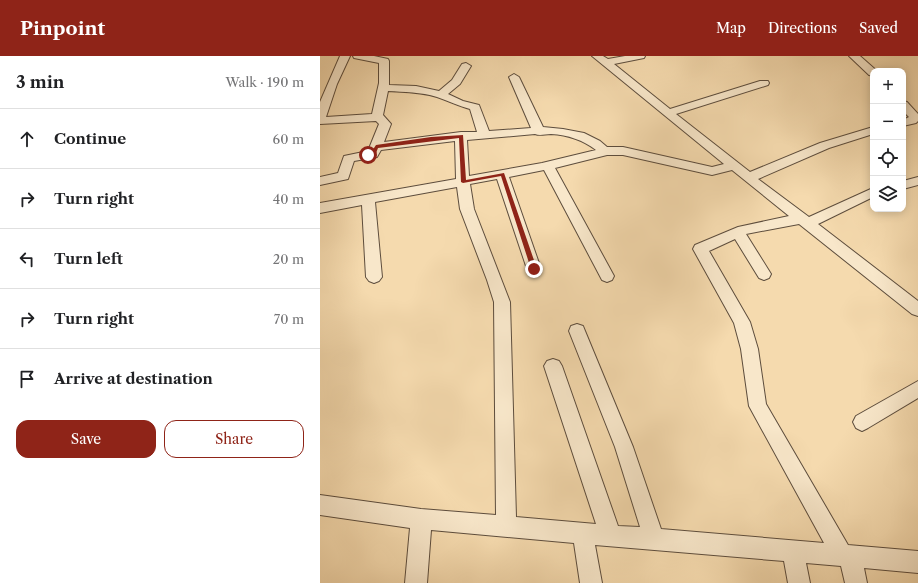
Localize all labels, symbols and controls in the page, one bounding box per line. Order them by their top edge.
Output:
text: Pinpoint [20,17,105,40]
text: Map [716,19,746,37]
text: Directions [768,19,837,37]
text: Saved [859,19,898,37]
map controls [870,68,906,212]
button: + [870,68,906,104]
text: 3 min [16,72,65,92]
text: Walk · 190 m [225,74,304,90]
button: − [870,104,906,140]
icon: ahead [16,128,38,150]
text: Continue [54,129,126,148]
text: 60 m [273,131,304,147]
button: locate [870,140,906,176]
route start [359,146,377,164]
button: layers [870,176,906,212]
icon: right [16,188,38,210]
text: Turn right [54,189,134,208]
text: 40 m [273,191,304,207]
icon: left [16,248,38,270]
text: Turn left [54,249,123,268]
text: 20 m [273,251,304,267]
route end [525,260,543,278]
icon: right [16,308,38,330]
text: Turn right [54,309,134,328]
text: 70 m [274,311,304,327]
icon: arrive [16,368,38,390]
text: Arrive at destination [54,369,213,388]
button: Save [16,420,156,458]
button: Share [164,420,304,458]

